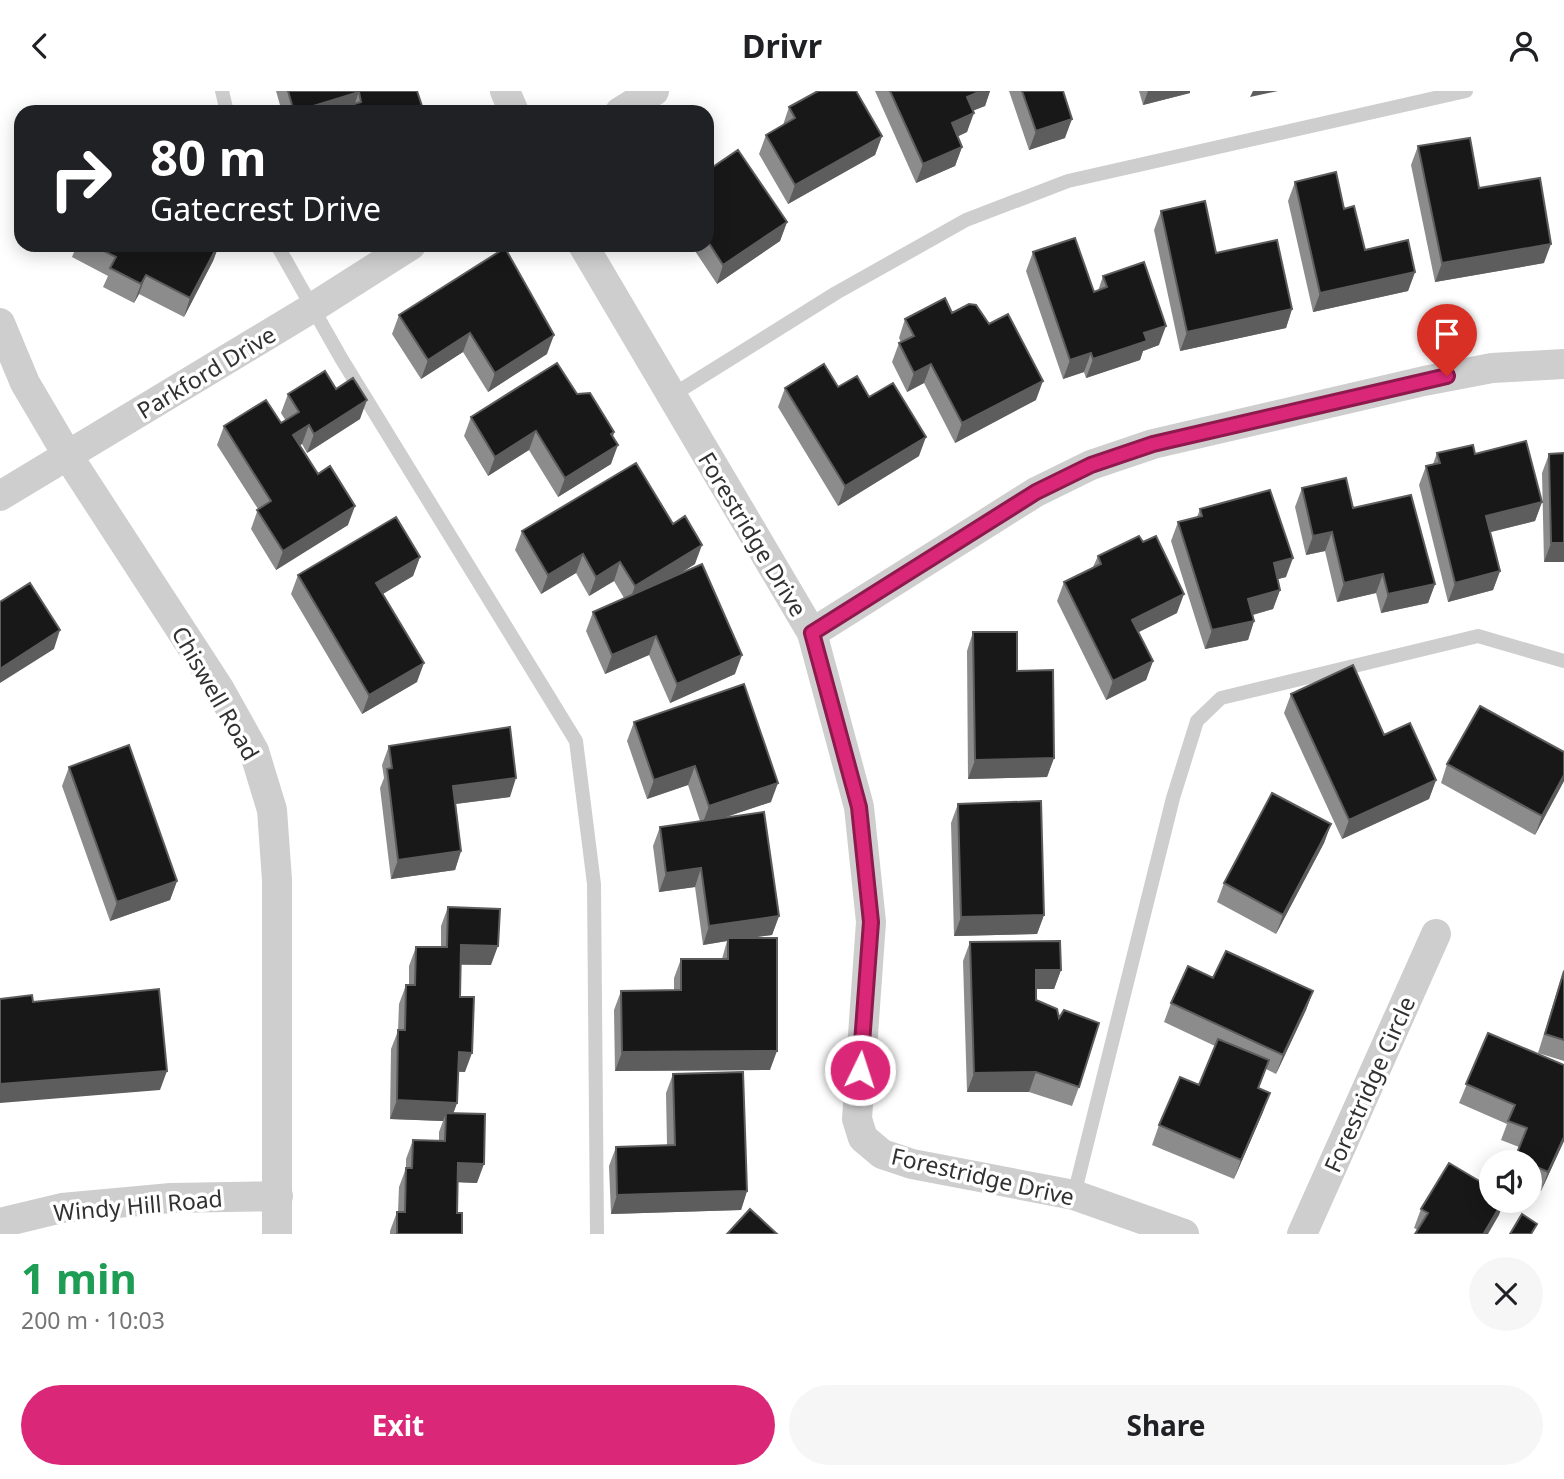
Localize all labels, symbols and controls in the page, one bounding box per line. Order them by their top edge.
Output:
text: Drivr [742,24,822,67]
icon: back [21,27,59,65]
icon: person [1505,27,1543,65]
text: 80 m [150,124,267,190]
icon: right [35,133,126,224]
text: Gatecrest Drive [150,187,381,230]
pin [1417,304,1477,376]
icon: arrive [1428,315,1466,353]
street label: Parkford Drive [131,318,281,426]
street label: Forestridge Drive [691,446,815,622]
street label: Chiswell Road [165,620,267,766]
street label: Forestridge Circle [1316,991,1422,1177]
position arrow [823,1033,897,1107]
street label: Forestridge Drive [888,1139,1078,1213]
map controls [1479,1150,1542,1213]
button: sound [1479,1150,1542,1213]
street label: Windy Hill Road [52,1182,224,1228]
text: 1 min [21,1249,137,1306]
button: close [1469,1257,1543,1331]
text: 200 m · 10:03 [21,1304,165,1336]
button: Exit [21,1385,775,1465]
button: Share [789,1385,1543,1465]

